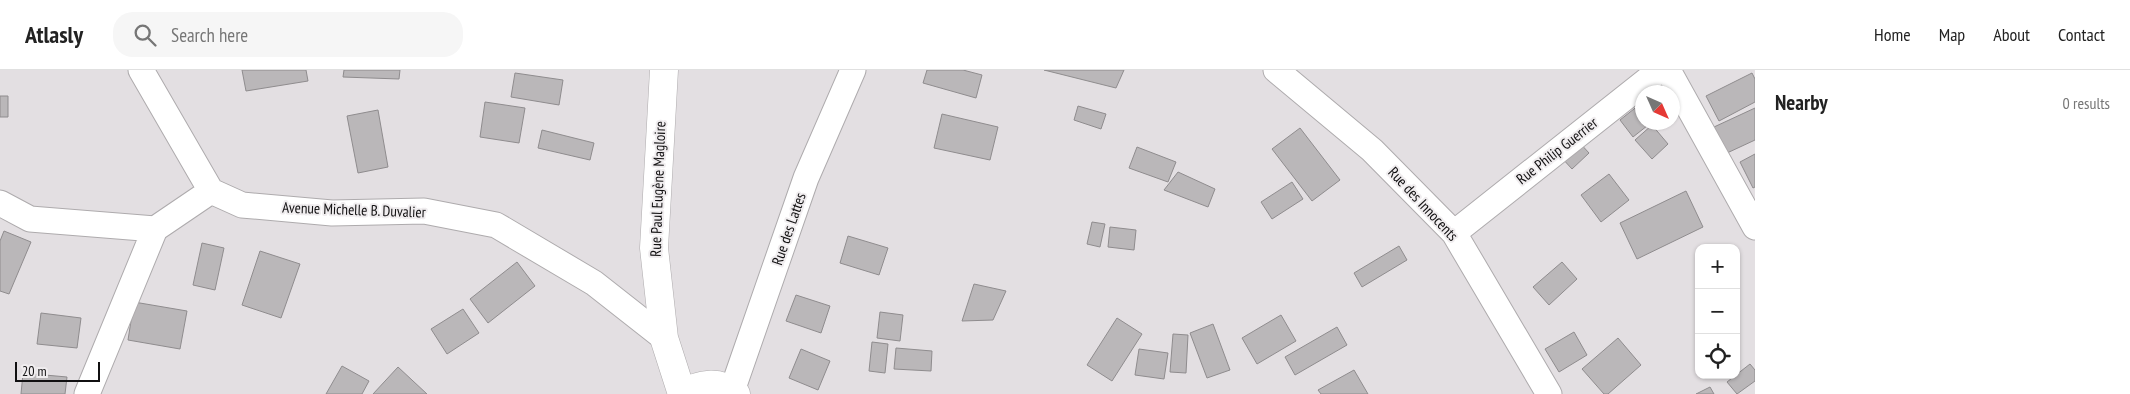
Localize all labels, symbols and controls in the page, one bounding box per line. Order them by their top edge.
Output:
search box [113,12,463,57]
text: Atlasly [25,19,83,50]
icon: search [131,21,159,49]
text: Search here [171,23,248,47]
text: Home [1874,23,1911,46]
text: Map [1939,23,1965,46]
text: About [1993,23,2030,46]
text: Contact [2058,23,2105,46]
north arrow [1635,85,1680,130]
text: Nearby [1775,89,1828,116]
text: 0 results [2063,93,2110,113]
street label: Rue Philip Guerrier [1512,112,1602,188]
street label: Rue Paul Eugène Magloire [646,121,669,257]
street label: Rue des Innocents [1384,163,1462,245]
street label: Rue des Lattes [767,190,810,268]
street label: Avenue Michelle B. Duvalier [282,197,427,222]
map controls [1695,244,1740,379]
button: + [1695,244,1740,289]
button: − [1695,289,1740,334]
button: locate [1695,334,1740,379]
scale bar [15,359,100,382]
text: 20 m [22,362,47,380]

